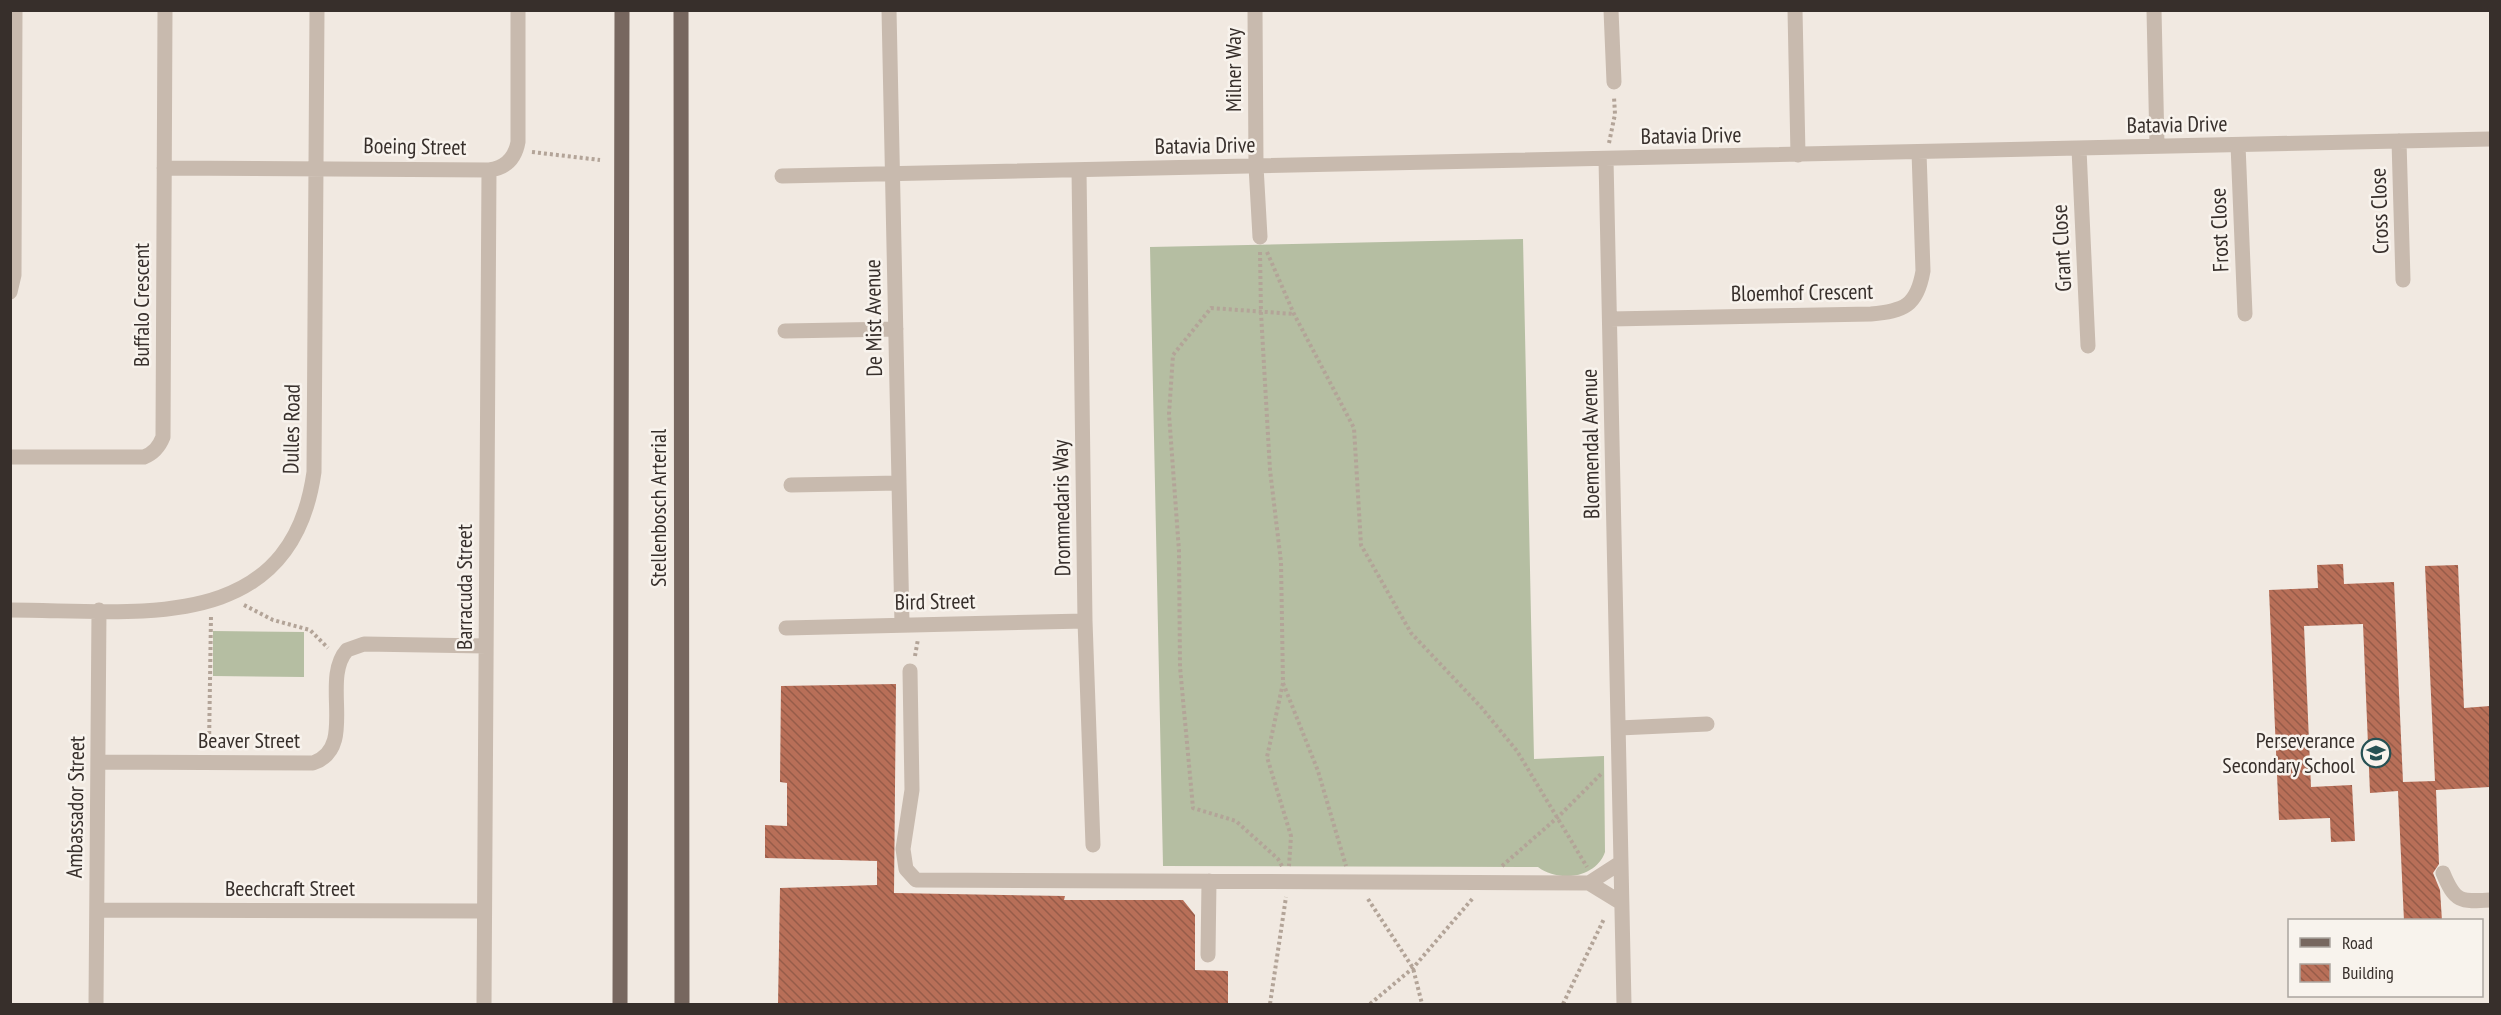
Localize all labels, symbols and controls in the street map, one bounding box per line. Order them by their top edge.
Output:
street label: Milner Way [1219,27,1247,112]
street label: Batavia Drive [2126,109,2228,139]
street label: Batavia Drive [1640,120,1742,150]
street label: Batavia Drive [1154,130,1256,160]
street label: Boeing Street [363,131,467,161]
street label: Cross Close [2364,167,2394,255]
street label: Frost Close [2204,188,2234,272]
street label: Grant Close [2045,204,2077,292]
street label: Buffalo Crescent [127,243,155,367]
street label: De Mist Avenue [858,259,888,377]
street label: Bloemhof Crescent [1731,277,1873,307]
street label: Bloemendal Avenue [1575,369,1605,519]
street label: Dulles Road [276,384,306,474]
street label: Stellenbosch Arterial [644,428,672,587]
street label: Drommedaris Way [1046,439,1076,577]
street label: Barracuda Street [450,524,478,650]
street label: Bird Street [894,586,976,616]
street label: Beaver Street [198,726,300,754]
place label: Perseverance Secondary School [2222,726,2356,779]
street label: Ambassador Street [60,736,90,878]
school or university icon: Perseverance Secondary School [2360,737,2392,769]
street label: Beechcraft Street [225,874,355,902]
legend [2288,919,2483,997]
text: Road [2342,931,2373,954]
text: Building [2342,961,2394,984]

